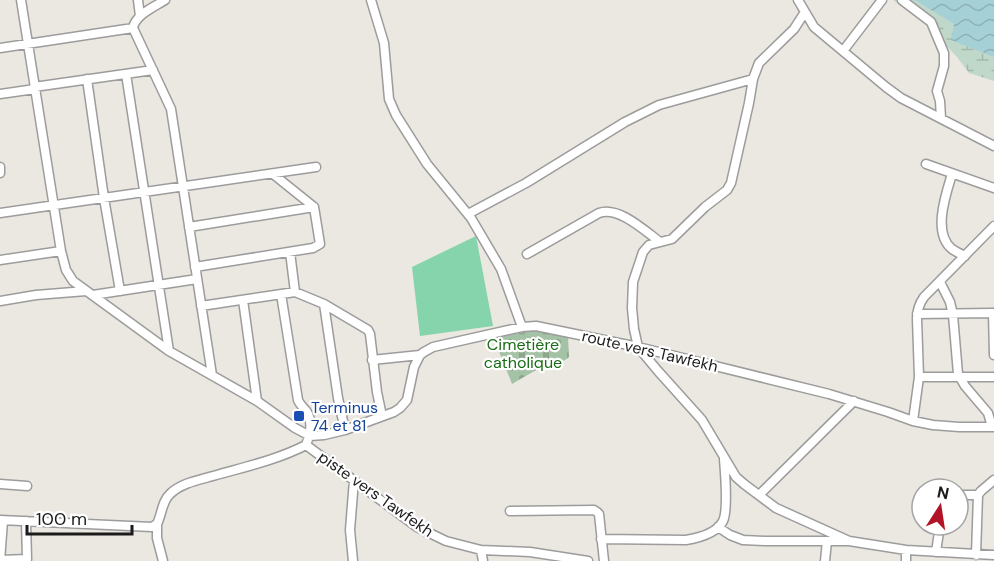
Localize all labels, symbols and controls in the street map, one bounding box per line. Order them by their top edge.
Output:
street label: route vers Tawfekh [580,325,720,377]
park label: Cimetière catholique [484,334,562,373]
place label: Terminus 74 et 81 [311,397,378,436]
marker: Terminus 74 et 81 [292,409,306,423]
street label: piste vers Tawfekh [314,446,438,542]
north arrow [910,477,970,537]
text: N [935,481,951,504]
scale bar [27,498,132,536]
text: 100 m [36,507,87,531]

